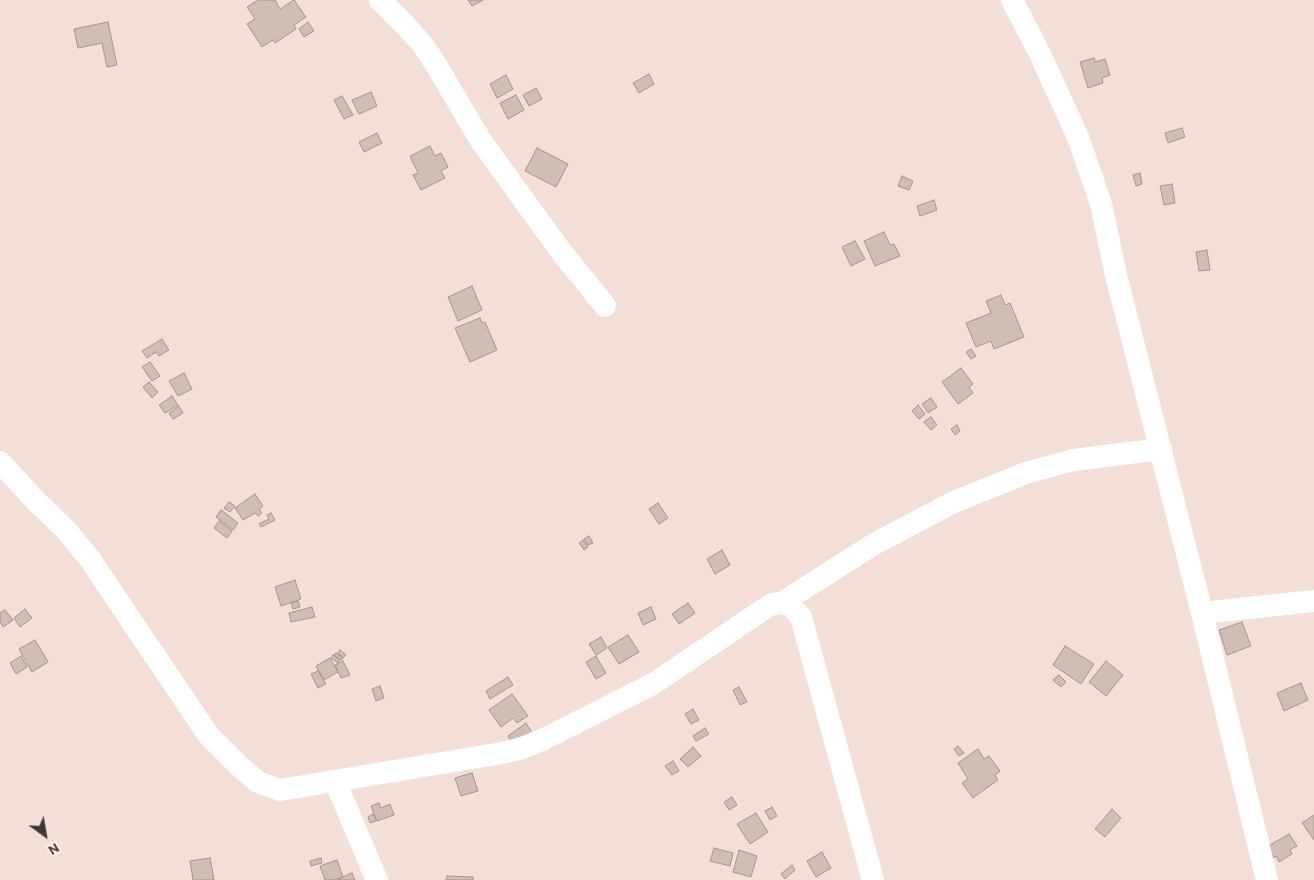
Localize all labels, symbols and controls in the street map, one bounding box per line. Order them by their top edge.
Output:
north arrow [20,810,70,860]
text: N [44,838,62,858]

